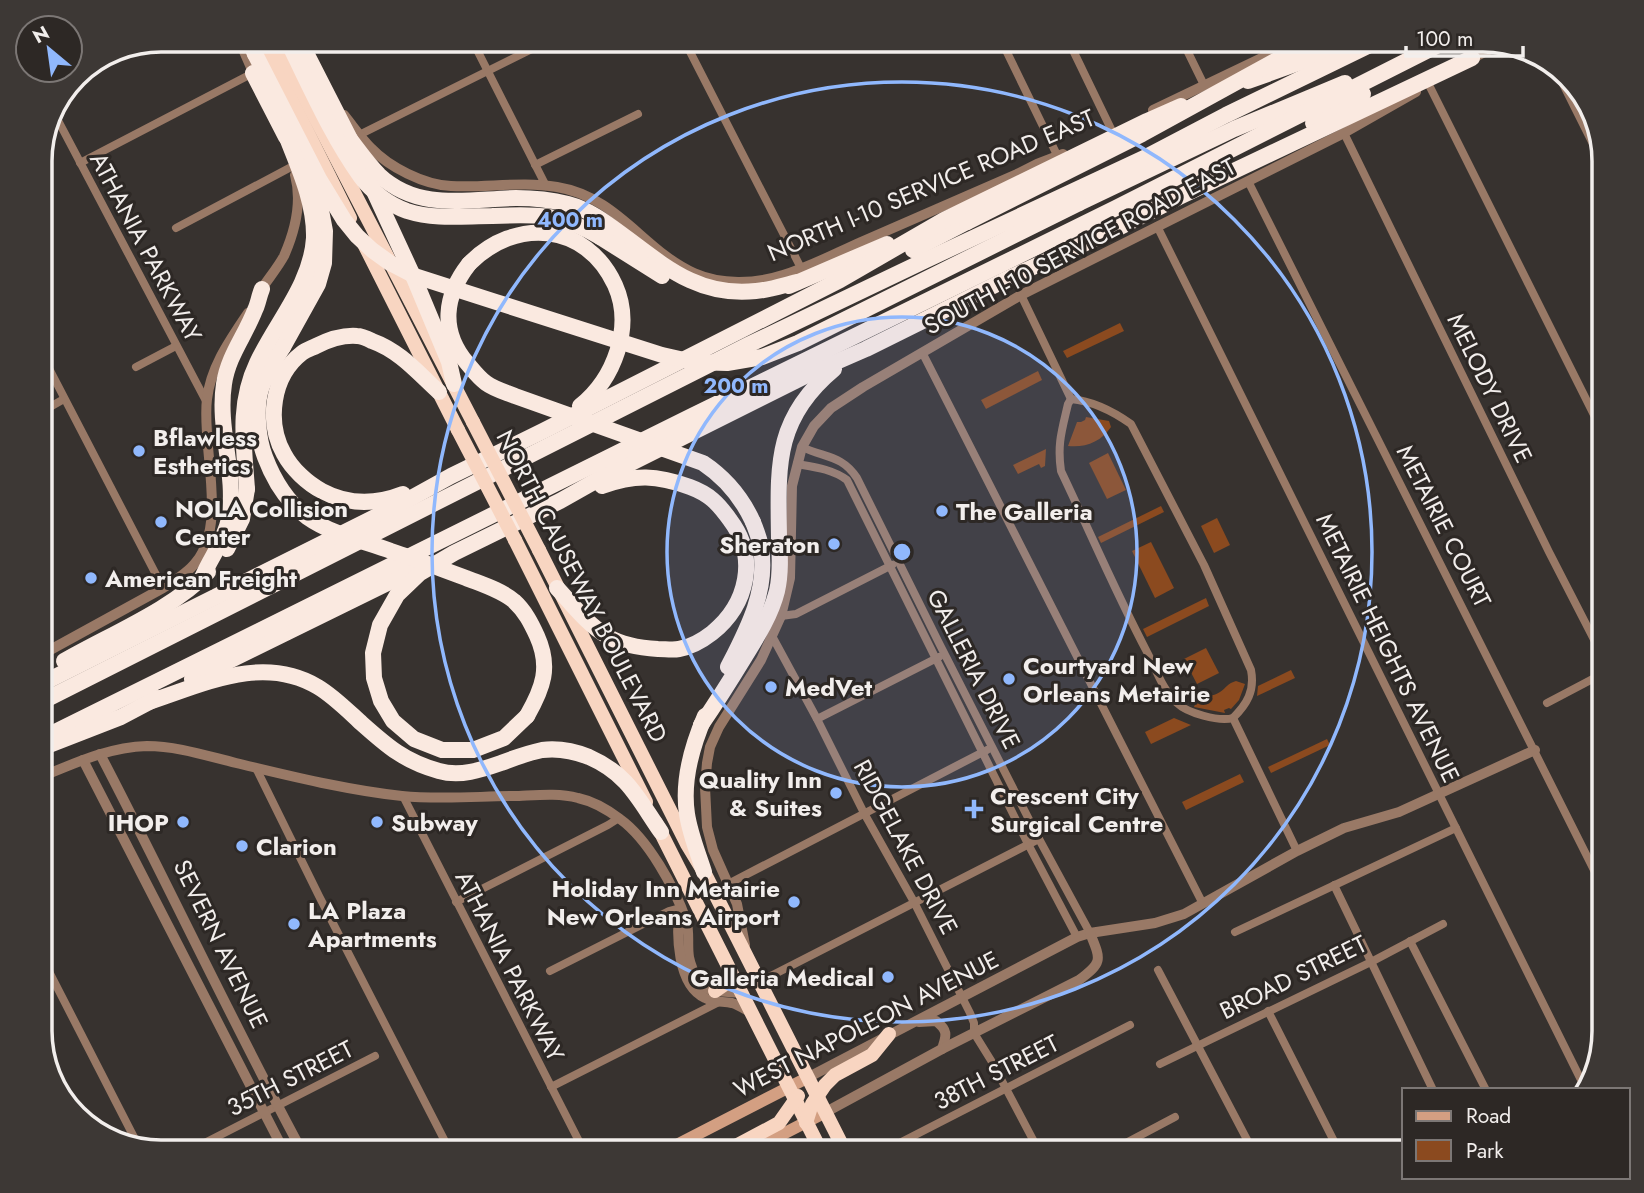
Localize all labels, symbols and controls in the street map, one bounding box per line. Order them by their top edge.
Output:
north arrow [14,14,84,84]
scale bar [1406,14,1523,58]
text: N [28,19,54,50]
text: 100 m [1416,24,1473,54]
street label: NORTH I-10 SERVICE ROAD EAST [762,100,1100,270]
street label: ATHANIA PARKWAY [81,146,211,348]
street label: SOUTH I-10 SERVICE ROAD EAST [918,149,1242,343]
text: 400 m [537,205,603,235]
street label: MELODY DRIVE [1439,307,1541,469]
text: 200 m [703,371,769,401]
place label: Bflawless Esthetics [153,420,257,483]
street label: NORTH CAUSEWAY BOULEVARD [488,424,676,748]
street label: METAIRIE COURT [1388,439,1500,613]
marker: Bflawless Esthetics [131,443,147,459]
place label: NOLA Collision Center [175,491,348,554]
place label: The Galleria [956,494,1093,529]
marker: The Galleria [934,503,950,519]
street label: METAIRIE HEIGHTS AVENUE [1307,507,1469,789]
marker: NOLA Collision Center [153,514,169,530]
place label: Sheraton [719,527,820,562]
marker: Sheraton [826,536,842,552]
centre of rings [890,540,914,564]
place label: American Freight [104,561,297,596]
marker: American Freight [83,570,99,586]
street label: GALLERIA DRIVE [919,583,1029,755]
place label: Courtyard New Orleans Metairie [1023,648,1210,711]
place label: MedVet [785,670,872,705]
marker: Courtyard New Orleans Metairie [1001,671,1017,687]
marker: MedVet [763,679,779,695]
street label: RIDGELAKE DRIVE [845,753,967,941]
place label: Quality Inn & Suites [699,762,822,825]
place label: Crescent City Surgical Centre [990,778,1163,841]
marker: Quality Inn & Suites [828,785,844,801]
marker: Crescent City Surgical Centre [964,799,984,819]
place label: IHOP [108,805,169,840]
place label: Subway [391,805,478,840]
marker: IHOP [175,814,191,830]
marker: Subway [369,814,385,830]
place label: Clarion [256,829,337,864]
marker: Clarion [234,838,250,854]
street label: SEVERN AVENUE [165,854,277,1034]
street label: ATHANIA PARKWAY [447,865,573,1068]
place label: Holiday Inn Metairie New Orleans Airport [547,871,780,934]
place label: LA Plaza Apartments [307,893,437,956]
marker: Holiday Inn Metairie New Orleans Airport [786,894,802,910]
marker: LA Plaza Apartments [286,916,302,932]
street label: BROAD STREET [1214,926,1372,1028]
street label: WEST NAPOLEON AVENUE [727,942,1005,1106]
place label: Galleria Medical [690,960,874,995]
marker: Galleria Medical [880,969,896,985]
street label: 38TH STREET [927,1025,1065,1119]
street label: 35TH STREET [221,1031,359,1125]
legend [1402,1088,1630,1179]
text: Road [1466,1101,1511,1131]
text: Park [1466,1136,1504,1166]

